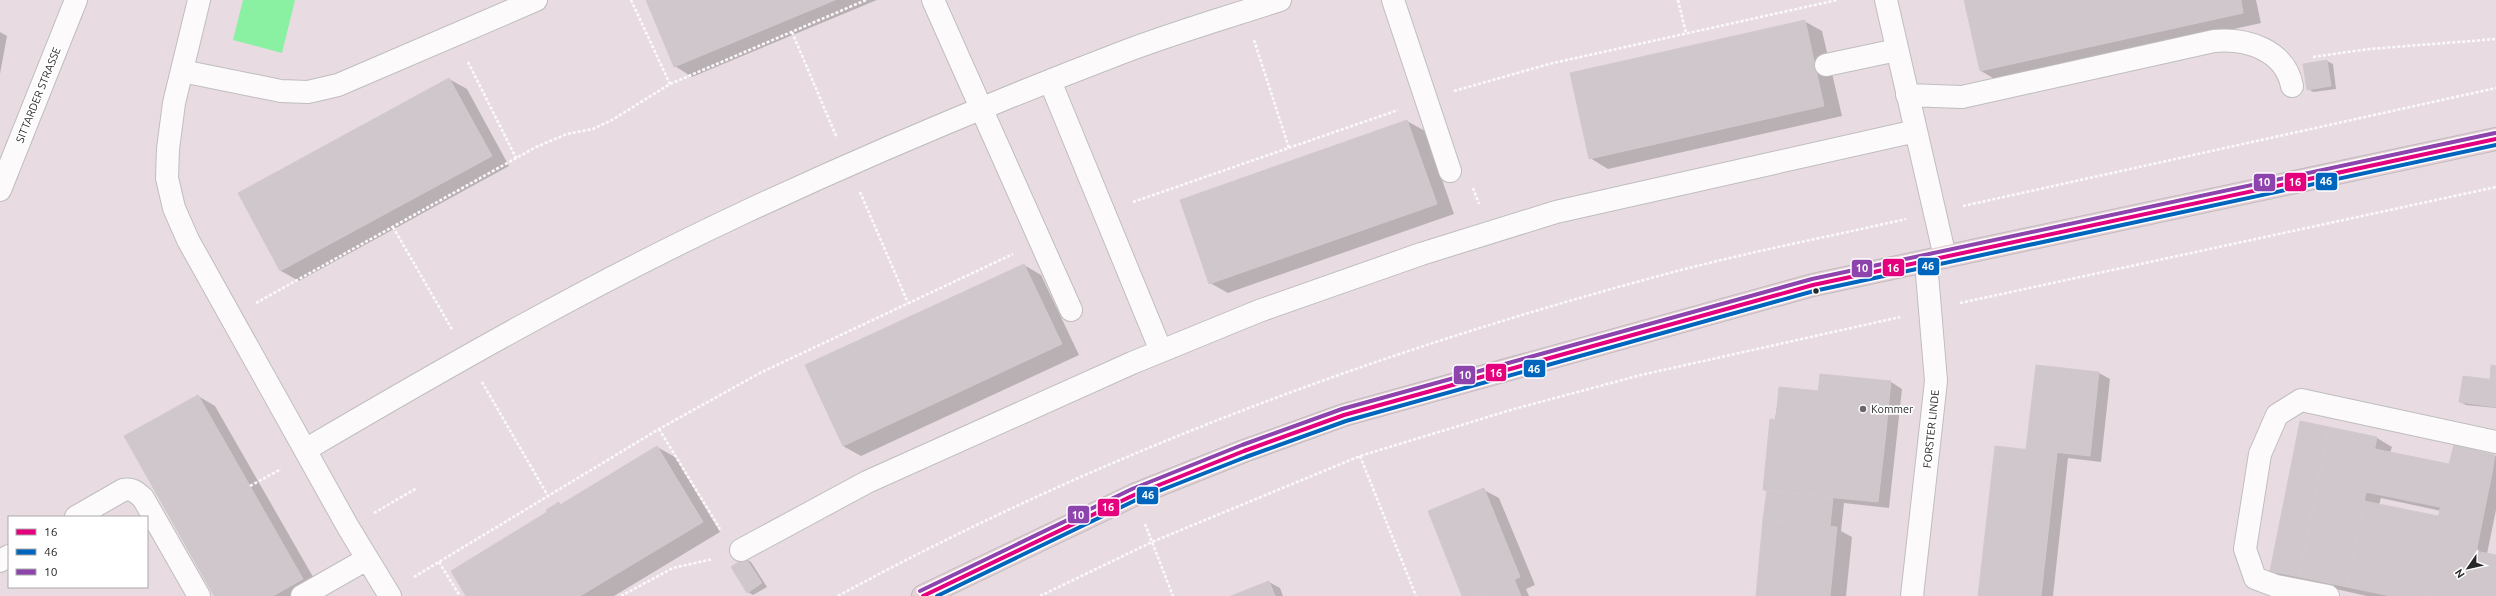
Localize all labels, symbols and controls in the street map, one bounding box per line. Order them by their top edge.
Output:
street label: SITTARDER STRASSE [13,46,63,144]
line badge: 16 [2284,172,2307,192]
line badge: 46 [2315,172,2338,191]
line badge: 10 [2253,173,2276,192]
text: 46 [2320,175,2332,187]
text: 10 [2258,176,2270,188]
text: 16 [2289,176,2301,188]
line badge: 46 [1917,257,1940,276]
line badge: 16 [1882,258,1905,277]
line badge: 10 [1851,259,1873,278]
text: 46 [1922,260,1934,272]
text: 10 [1856,262,1868,274]
text: 16 [1887,262,1899,274]
unlabelled marker [1811,286,1821,296]
line badge: 46 [1523,359,1546,378]
line badge: 16 [1485,363,1507,382]
text: 46 [1528,363,1540,375]
line badge: 10 [1453,365,1476,385]
text: 16 [1490,367,1502,379]
text: 10 [1459,369,1471,381]
street label: FORSTER LINDE [1921,389,1941,469]
place label: Kommer [1871,403,1914,415]
marker: Kommer [1858,404,1868,414]
line badge: 46 [1136,486,1159,505]
text: 46 [1142,489,1154,501]
line badge: 16 [1097,498,1120,517]
text: 16 [1102,501,1114,513]
line badge: 10 [1067,505,1090,524]
text: 10 [1072,509,1084,521]
legend [8,516,148,588]
text: 16 [44,525,58,538]
text: 46 [44,545,58,558]
north arrow [2448,548,2488,588]
text: 10 [44,565,58,578]
text: N [2452,567,2467,580]

